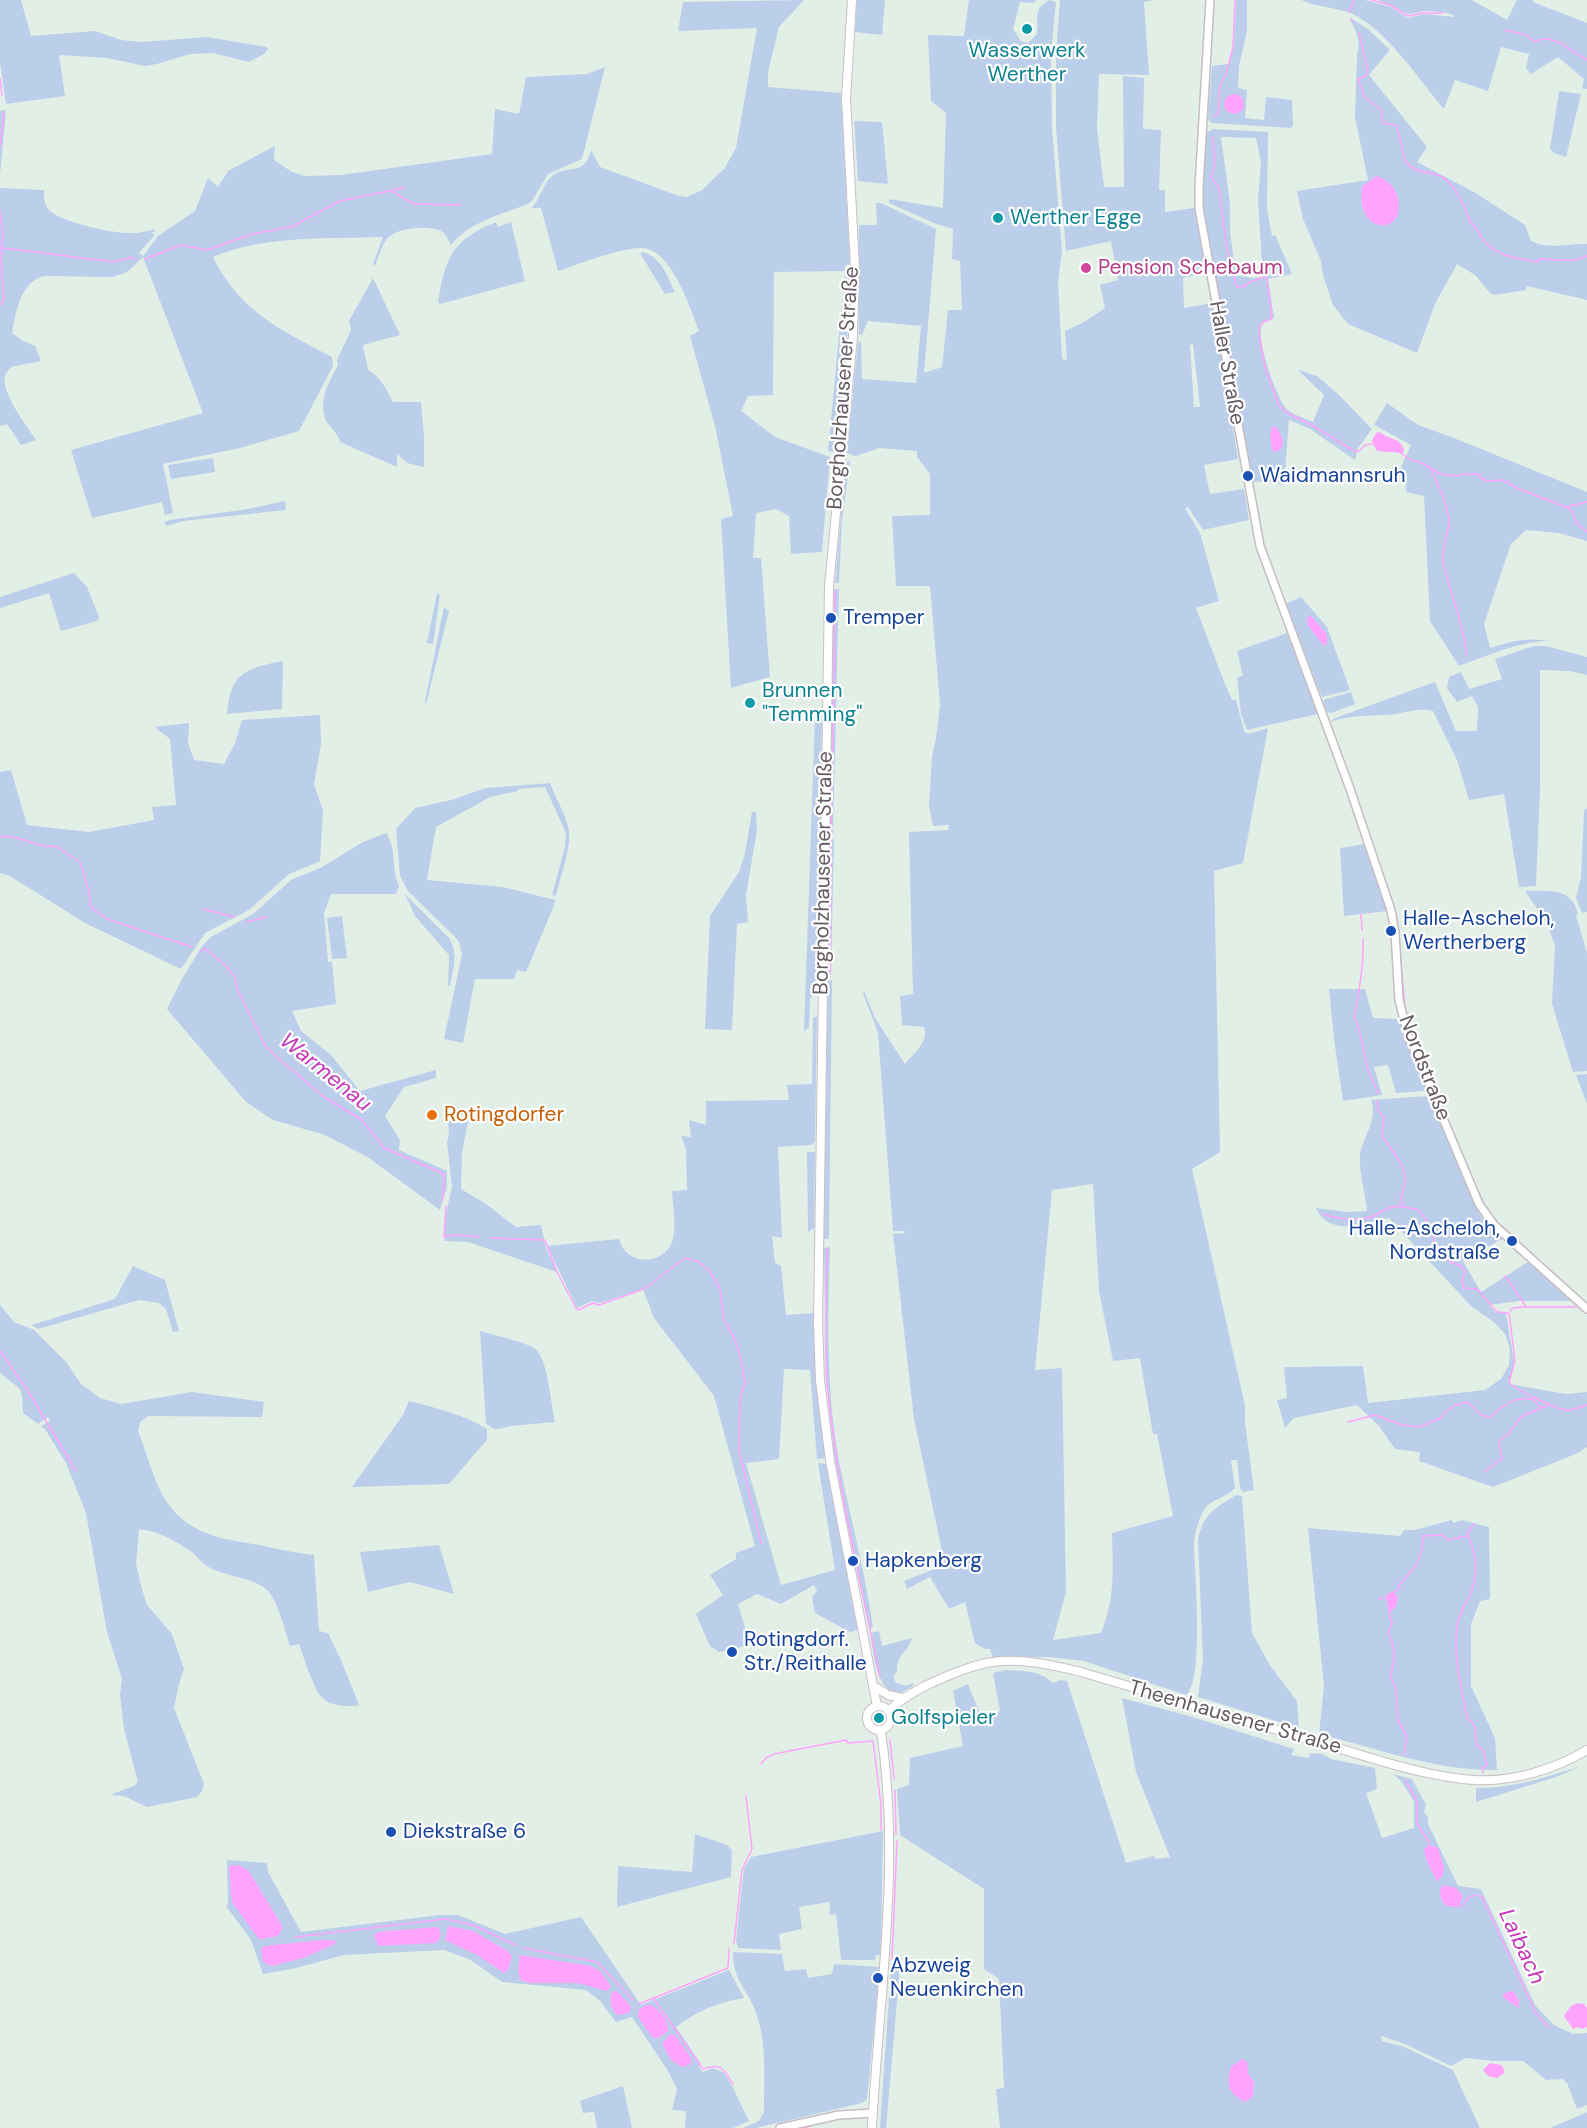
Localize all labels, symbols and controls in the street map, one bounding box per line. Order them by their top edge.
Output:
marker: Wasserwerk Werther [1020,22,1034,36]
place label: Wasserwerk Werther [968,38,1086,88]
place label: Werther Egge [1010,205,1141,231]
marker: Werther Egge [991,211,1005,225]
place label: Pension Schebaum [1098,255,1283,281]
marker: Pension Schebaum [1079,261,1093,275]
street label: Borgholzhausener Straße [823,266,865,510]
street label: Haller Straße [1203,299,1249,427]
place label: Waidmannsruh [1260,463,1406,489]
marker: Waidmannsruh [1241,469,1255,483]
place label: Tremper [843,605,924,631]
marker: Tremper [824,611,838,625]
place label: Brunnen "Temming" [762,678,862,728]
marker: Brunnen "Temming" [743,696,757,710]
street label: Borgholzhausener Straße [809,751,839,995]
place label: Halle-Ascheloh, Wertherberg [1403,906,1554,956]
marker: Halle-Ascheloh, Wertherberg [1384,924,1398,938]
street label: Nordstraße [1392,1012,1456,1124]
water label: Warmenau [274,1028,376,1118]
place label: Rotingdorfer [444,1102,564,1128]
marker: Rotingdorfer [425,1108,439,1122]
place label: Halle-Ascheloh, Nordstraße [1349,1216,1500,1266]
marker: Halle-Ascheloh, Nordstraße [1505,1234,1519,1248]
place label: Hapkenberg [865,1548,982,1574]
marker: Hapkenberg [846,1554,860,1568]
place label: Rotingdorf. Str./Reithalle [744,1627,867,1677]
marker: Rotingdorf. Str./Reithalle [725,1645,739,1659]
street label: Theenhausener Straße [1126,1676,1344,1760]
place label: Golfspieler [891,1705,996,1731]
marker: Golfspieler [872,1711,886,1725]
place label: Diekstraße 6 [403,1819,526,1845]
marker: Diekstraße 6 [384,1825,398,1839]
water label: Laibach [1492,1905,1550,1989]
place label: Abzweig Neuenkirchen [890,1953,1024,2003]
marker: Abzweig Neuenkirchen [871,1971,885,1985]

